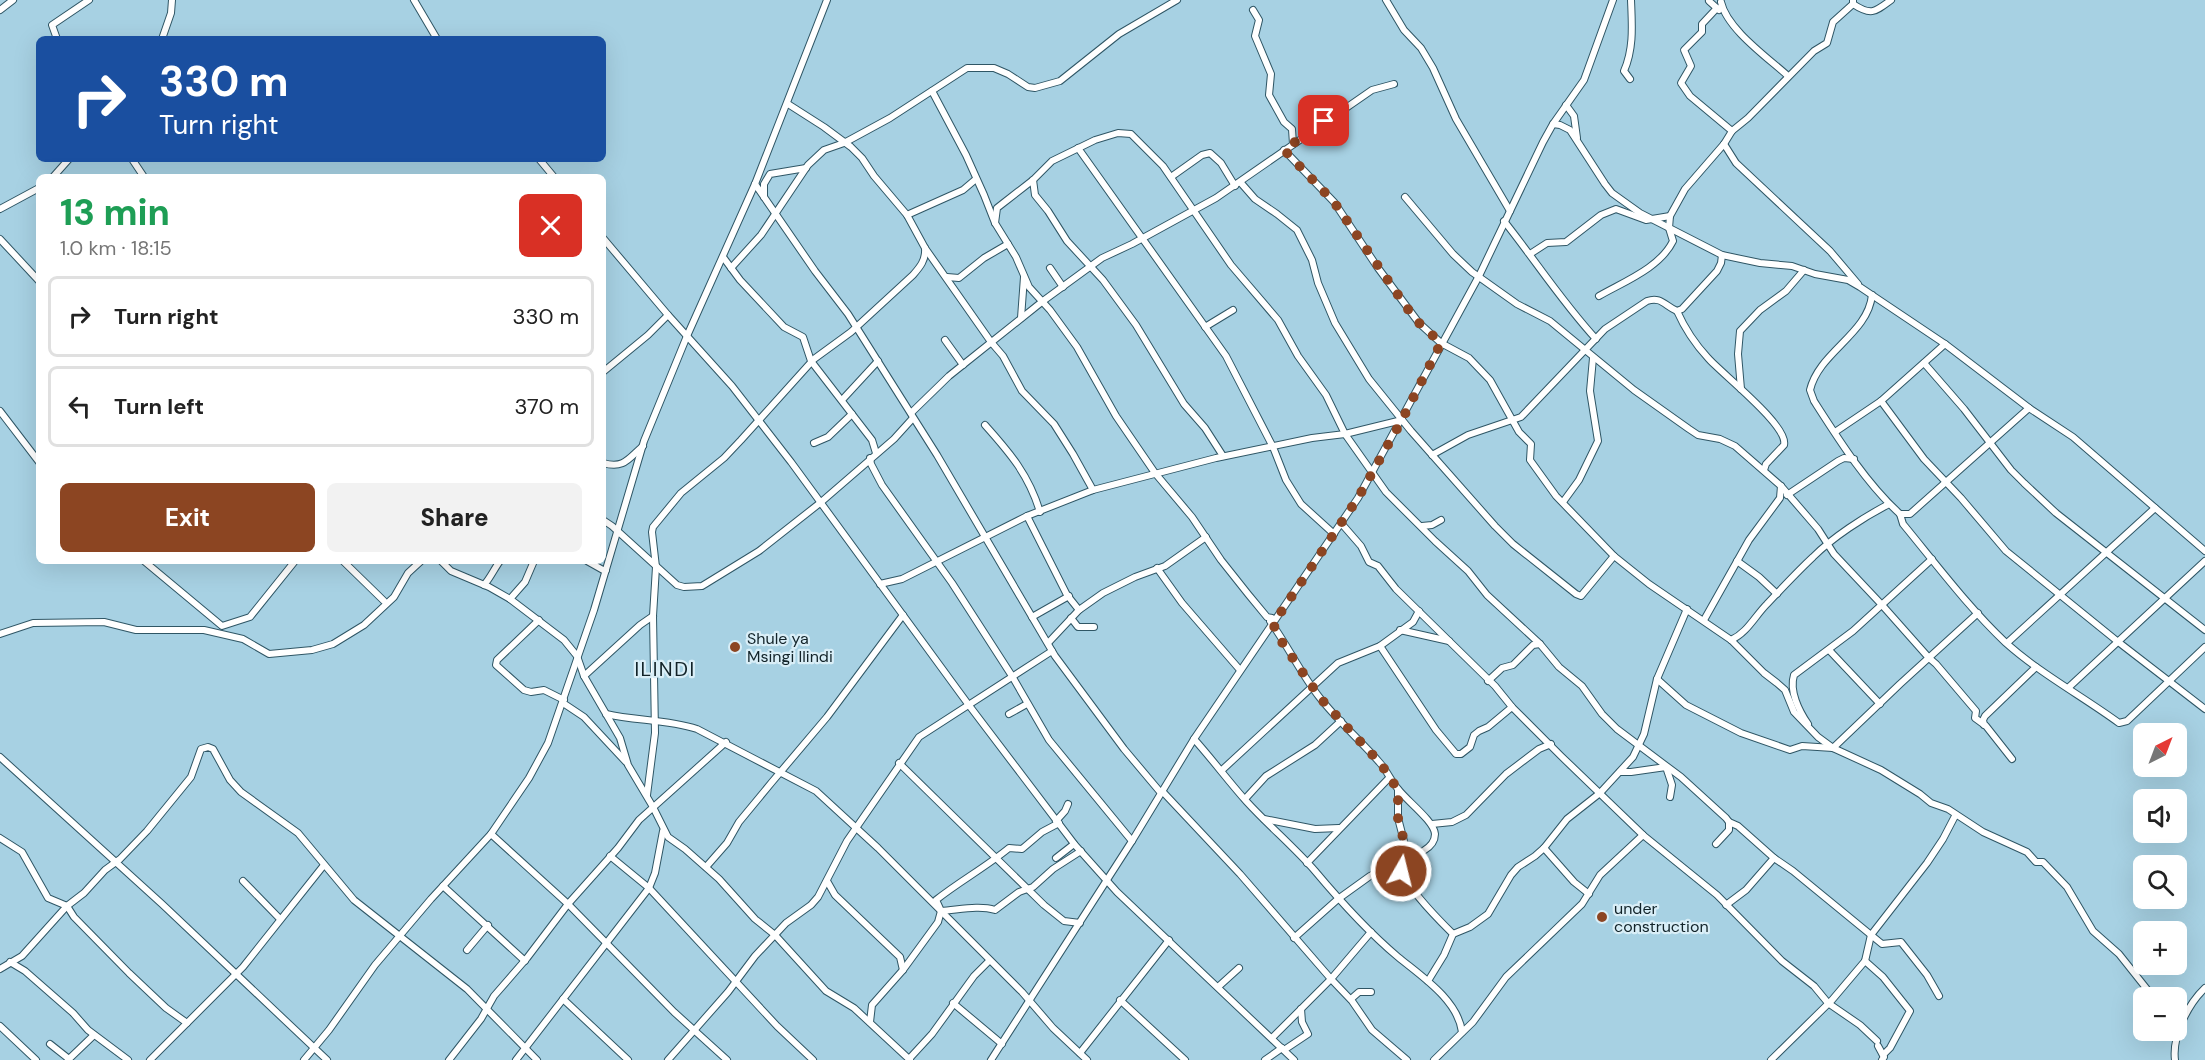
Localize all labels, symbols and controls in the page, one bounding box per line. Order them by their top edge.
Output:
text: 330 m [159,54,289,109]
icon: right [60,60,138,138]
pin [1298,95,1349,146]
icon: arrive [1307,104,1340,137]
text: Turn right [159,107,279,142]
text: 13 min [60,189,170,236]
button: close [519,194,582,257]
text: 1.0 km · 18:15 [60,235,172,261]
icon: right [63,300,96,333]
text: Turn right [114,302,219,331]
text: 330 m [512,302,579,331]
icon: left [63,390,96,423]
text: Turn left [114,392,204,421]
text: 370 m [514,392,579,421]
button: Exit [60,483,315,552]
button: Share [327,483,582,552]
place label: Shule ya Msingi Ilindi [747,628,833,667]
marker: Shule ya Msingi Ilindi [728,640,742,654]
district label: ILINDI [634,656,696,682]
north arrow [2133,723,2187,777]
map controls [2133,723,2187,1041]
button: sound [2133,789,2187,843]
position arrow [1369,839,1433,903]
button: search [2133,855,2187,909]
place label: under construction [1614,898,1709,937]
marker: under construction [1595,910,1609,924]
button: + [2133,921,2187,975]
button: − [2133,987,2187,1041]

